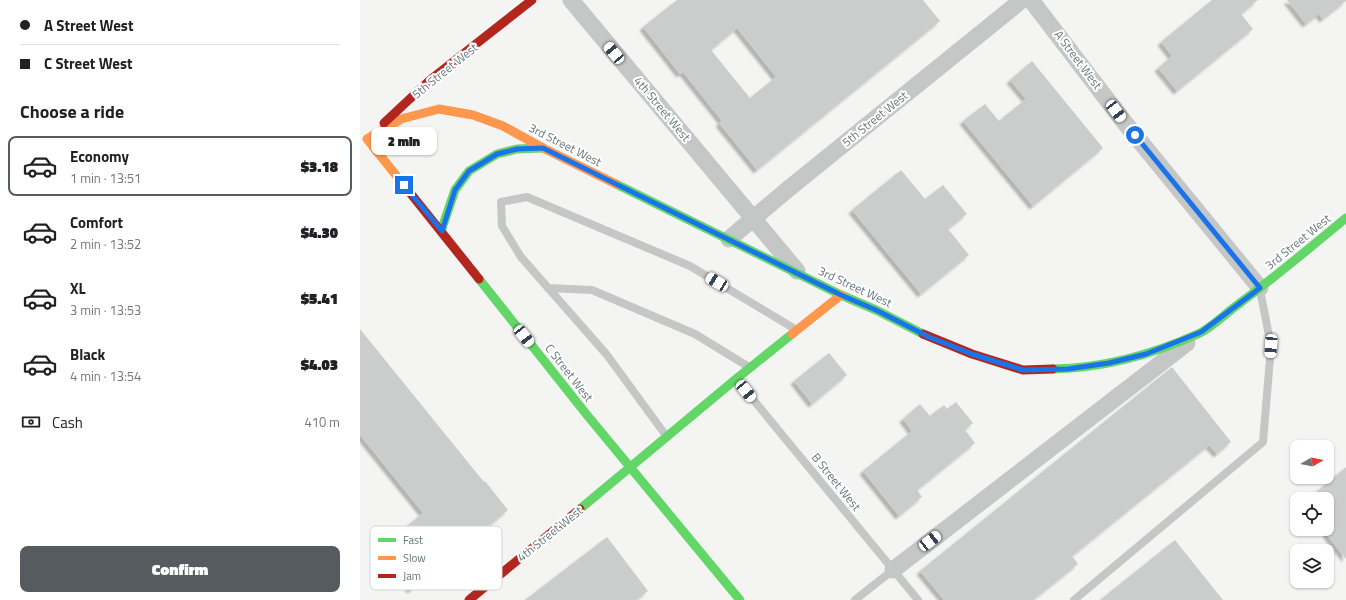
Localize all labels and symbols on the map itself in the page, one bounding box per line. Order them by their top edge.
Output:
street label: A Street West [1050,26,1107,94]
street label: 5th Street West [408,38,482,103]
car [602,40,626,66]
street label: 4th Street West [629,72,696,146]
street label: 5th Street West [838,86,912,151]
car [1104,98,1128,124]
street label: 3rd Street West [525,118,606,171]
route start [1126,126,1144,144]
callout: 2 min [371,127,437,155]
route end [395,176,413,194]
street label: 3rd Street West [1261,209,1335,274]
street label: 3rd Street West [815,261,896,312]
car [704,271,730,293]
car [512,323,536,349]
car [1264,334,1278,358]
street label: C Street West [541,340,599,406]
car [734,378,758,404]
north arrow [1290,440,1334,484]
street label: B Street West [807,449,866,515]
street label: 4th Street West [513,501,587,566]
legend [370,526,502,590]
car [917,529,943,553]
text: Fast [403,532,423,548]
text: Slow [403,550,426,566]
text: Jam [403,568,421,584]

